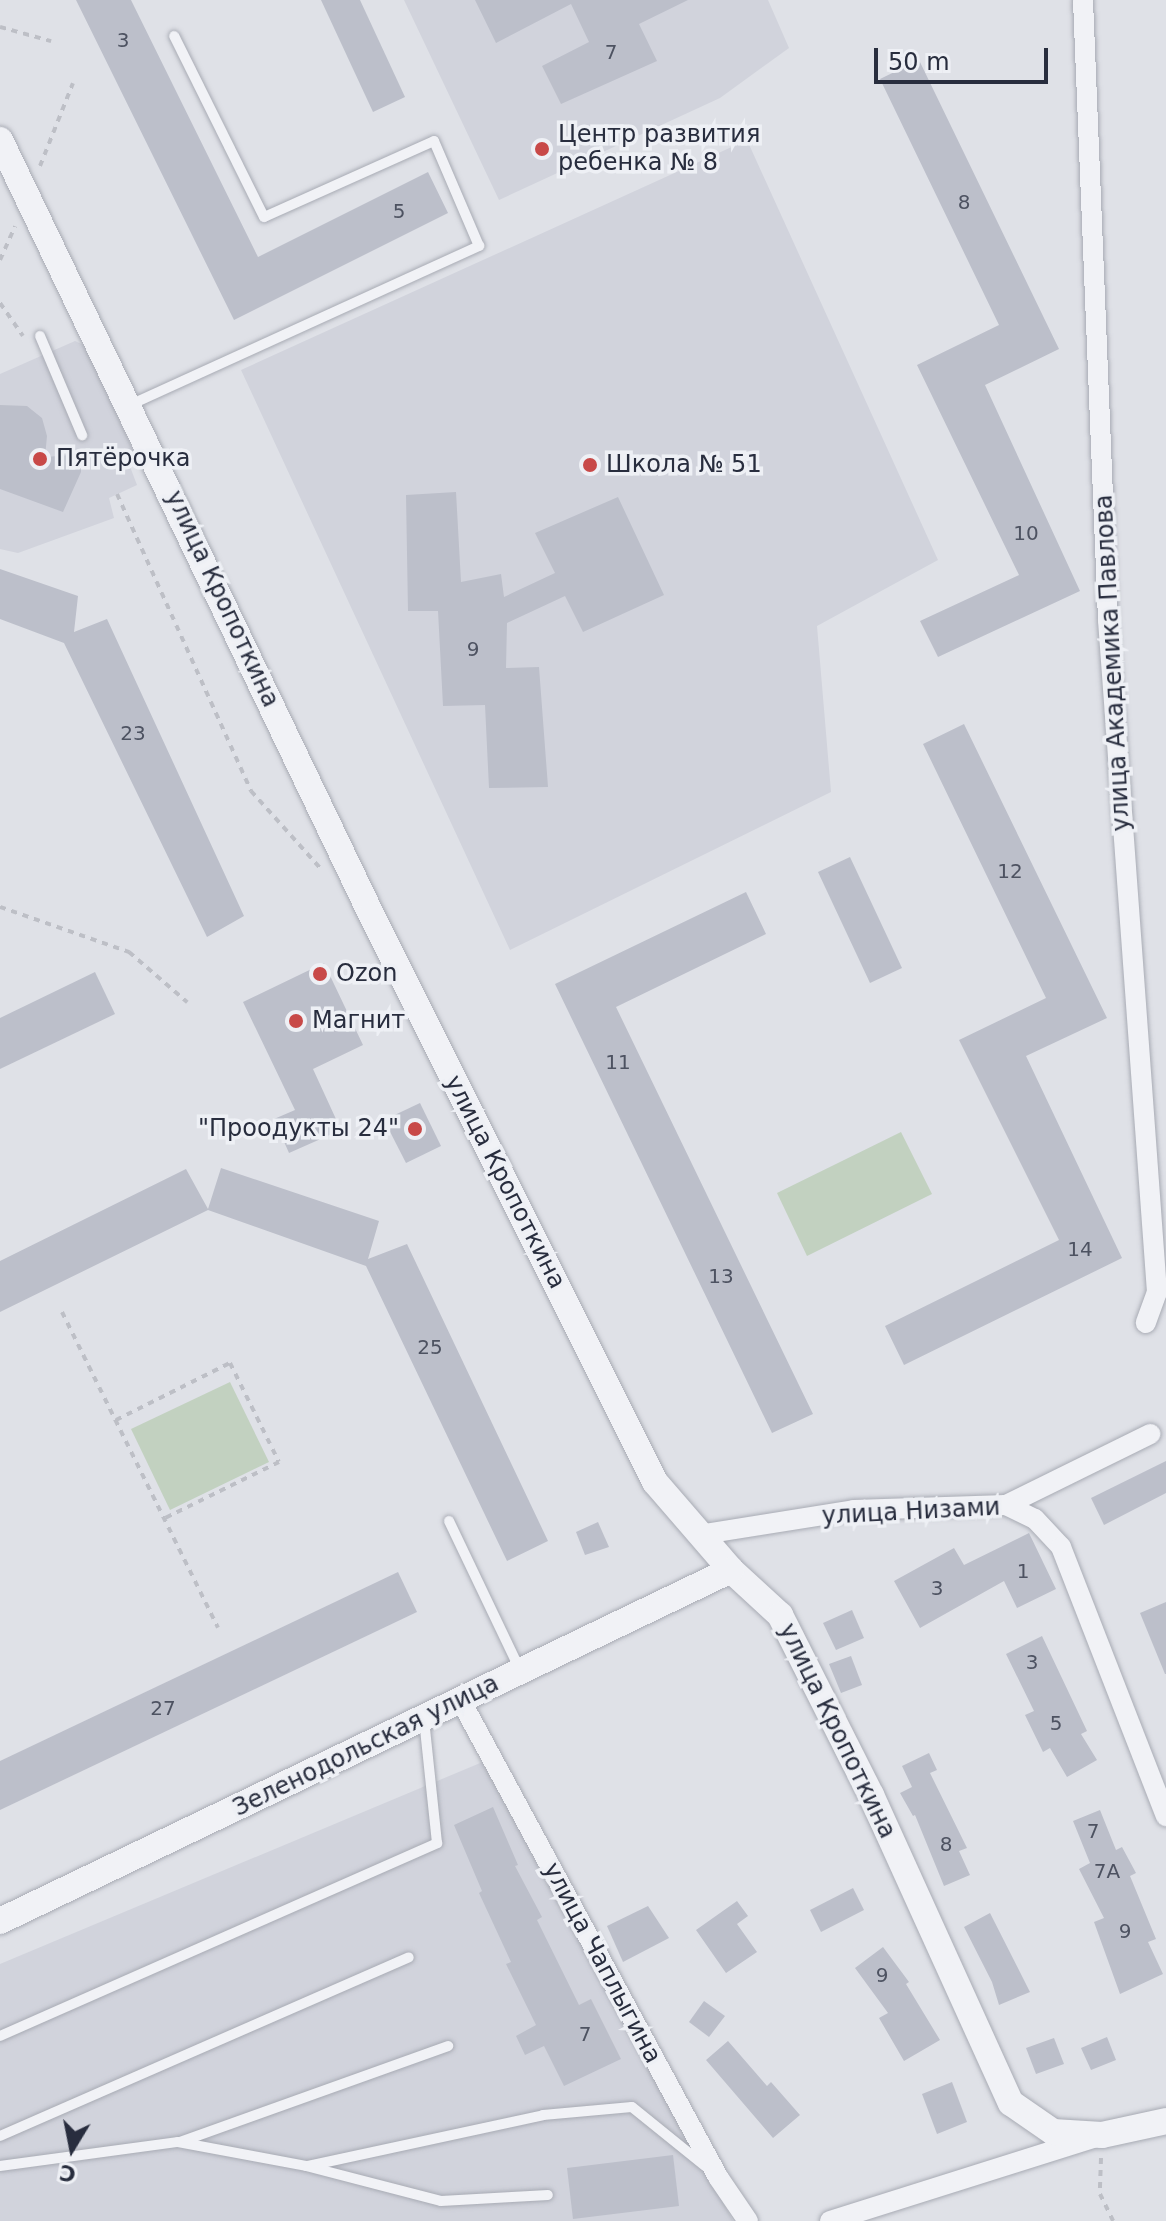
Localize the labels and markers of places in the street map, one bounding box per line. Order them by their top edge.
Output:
place label: Центр развития ребенка № 8 [558,121,760,177]
marker: Центр развития ребенка № 8 [533,140,551,158]
place label: Пятёрочка [56,445,191,473]
marker: Пятёрочка [31,450,49,468]
place label: Школа № 51 [606,451,762,479]
marker: Школа № 51 [581,456,599,474]
place label: Ozon [336,960,397,988]
marker: Ozon [311,965,329,983]
place label: Магнит [312,1007,405,1035]
marker: Магнит [287,1012,305,1030]
place label: "Проодукты 24" [198,1115,399,1143]
marker: "Проодукты 24" [406,1120,424,1138]

